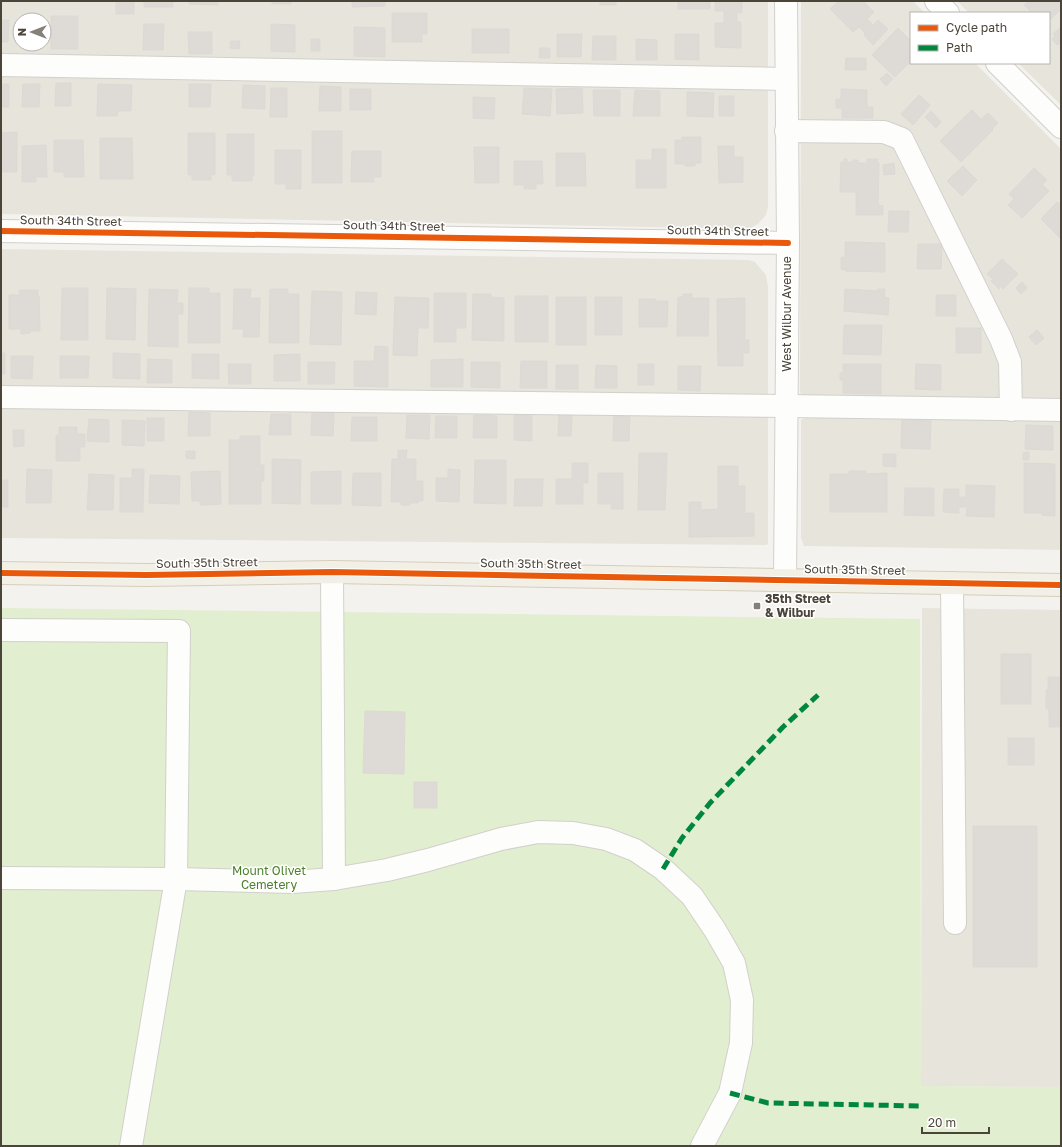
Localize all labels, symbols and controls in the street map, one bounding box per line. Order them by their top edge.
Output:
north arrow [12,12,52,52]
legend [910,12,1050,64]
text: Cycle path [946,20,1007,35]
text: N [15,28,28,36]
text: Path [946,40,973,55]
street label: South 34th Street [20,212,123,229]
street label: South 34th Street [343,217,446,234]
street label: South 34th Street [667,222,770,239]
street label: West Wilbur Avenue [779,256,794,372]
street label: South 35th Street [156,554,258,571]
street label: South 35th Street [480,555,582,572]
street label: South 35th Street [804,561,906,578]
place label: 35th Street & Wilbur [765,591,831,620]
marker: 35th Street & Wilbur [752,601,762,611]
park label: Mount Olivet Cemetery [232,863,306,892]
scale bar [922,1109,989,1135]
text: 20 m [928,1115,956,1130]

